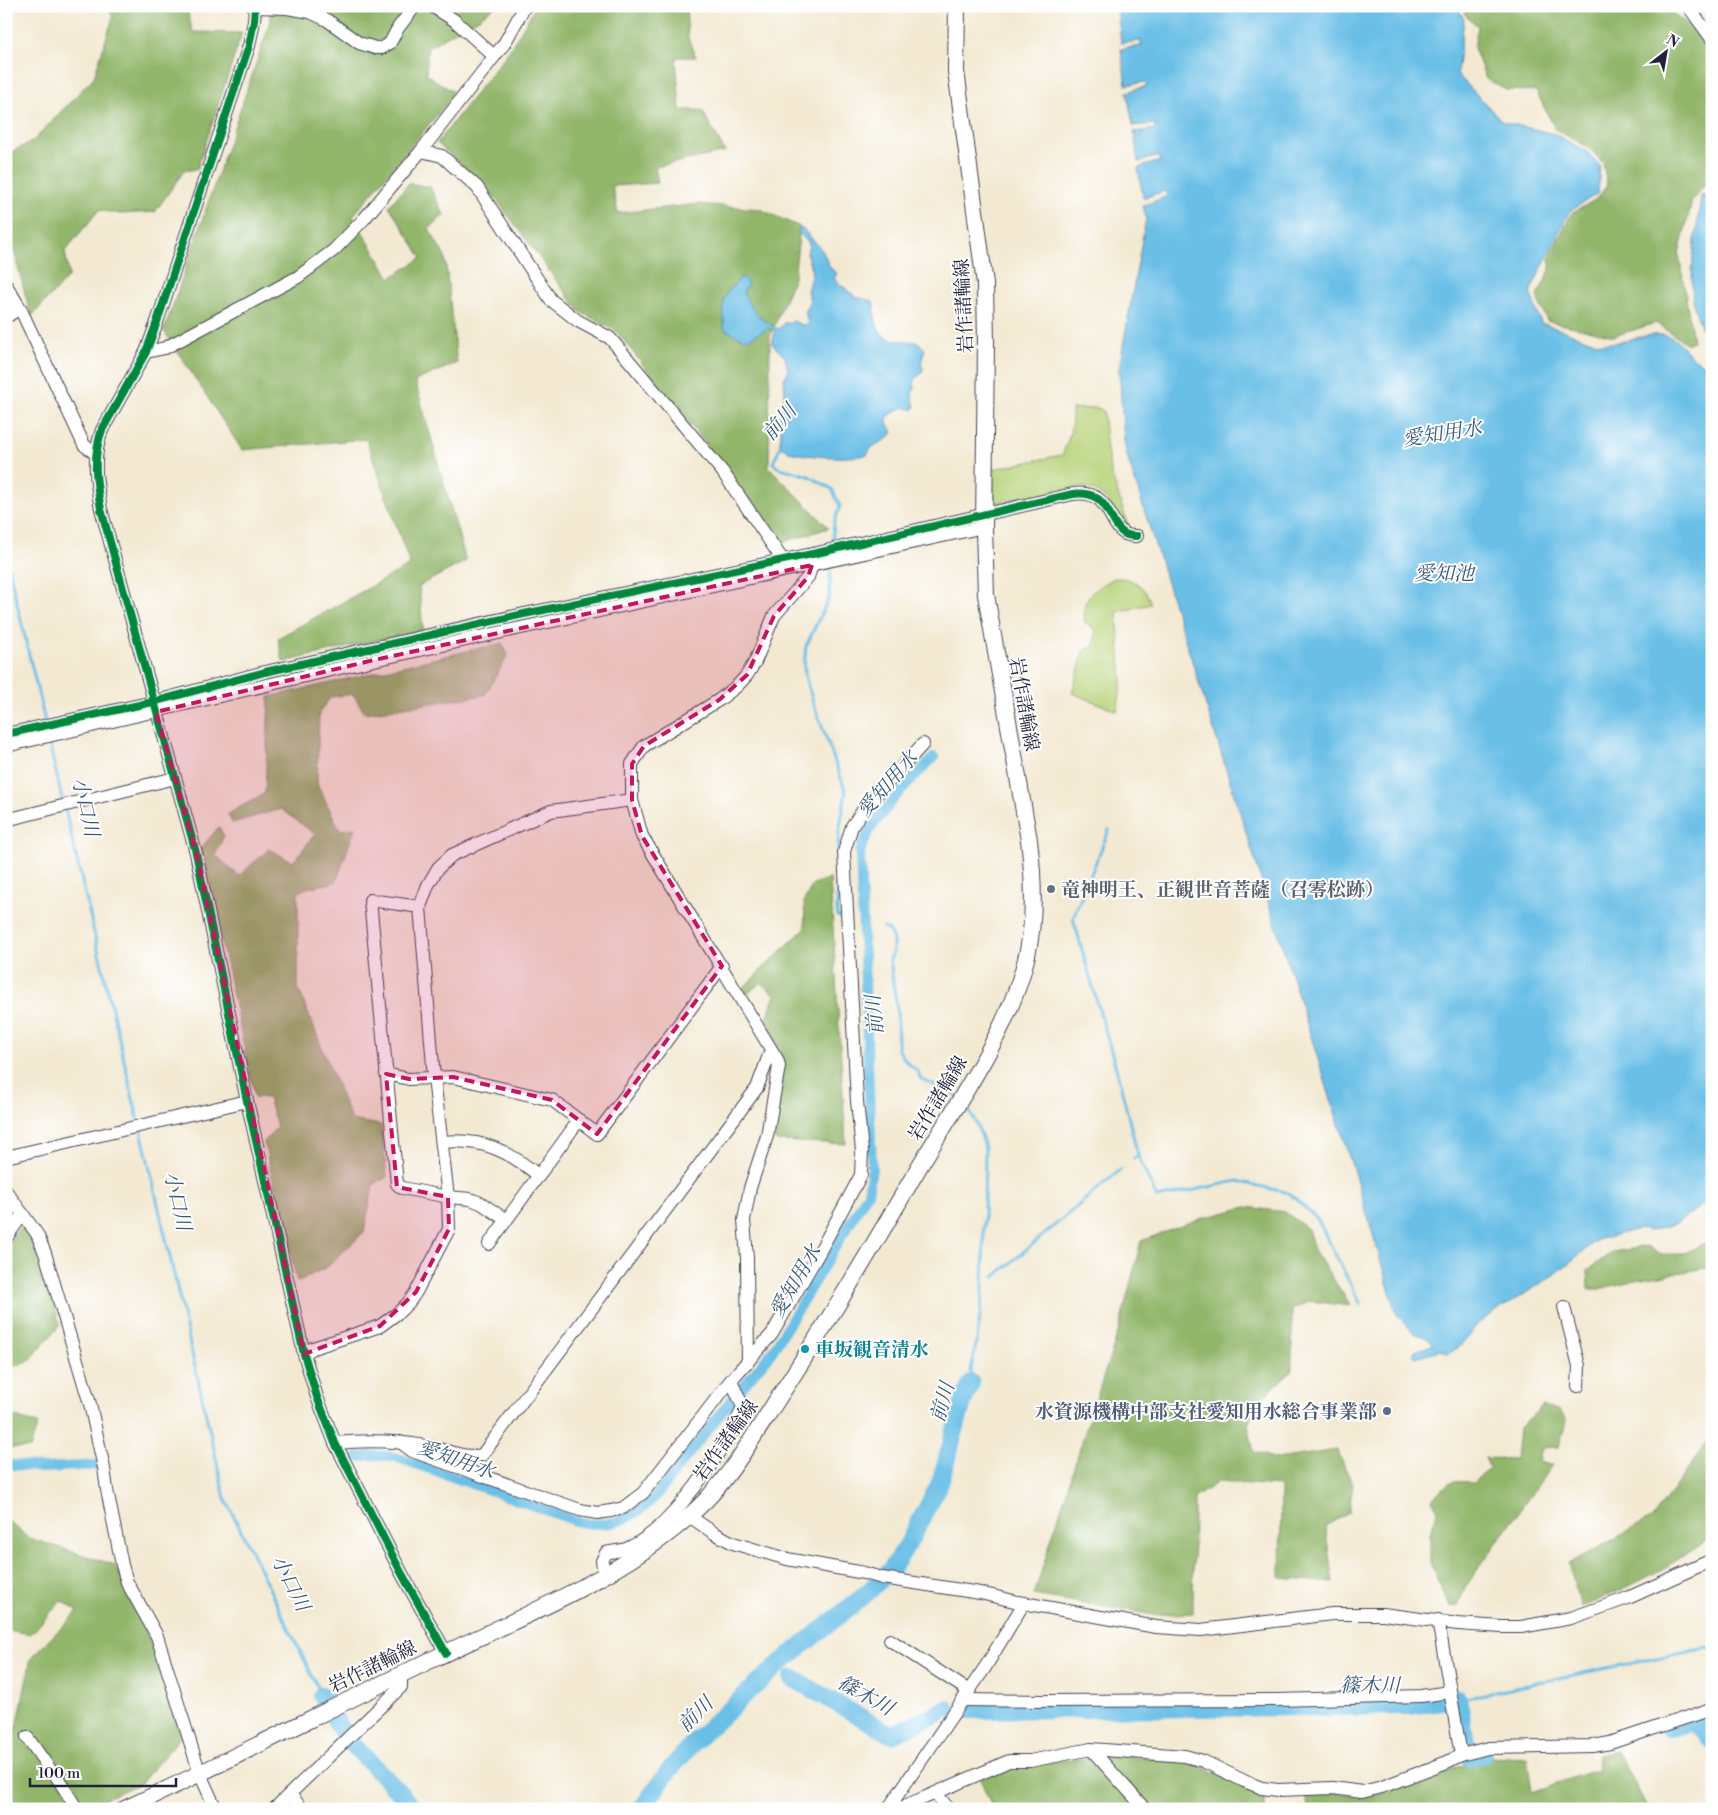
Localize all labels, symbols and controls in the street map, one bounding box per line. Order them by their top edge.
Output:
north arrow [1640,28,1690,78]
text: N [1663,31,1682,52]
street label: 岩作諸輪線 [950,258,978,354]
water label: 前川 [758,398,804,446]
water label: 愛知用水 [1401,416,1486,453]
water label: 愛知池 [1414,562,1476,587]
street label: 岩作諸輪線 [1004,655,1044,753]
water label: 愛知用水 [852,745,925,823]
water label: 小口川 [66,775,104,841]
place label: 竜神明王、正観世音菩薩（召零松跡） [1061,878,1384,902]
marker: 竜神明王、正観世音菩薩（召零松跡） [1045,883,1057,895]
water label: 前川 [861,992,890,1036]
street label: 岩作諸輪線 [903,1052,973,1145]
water label: 小口川 [158,1169,196,1235]
water label: 愛知用水 [765,1239,829,1322]
place label: 車坂観音清水 [815,1338,929,1362]
marker: 車坂観音清水 [799,1343,811,1355]
water label: 前川 [926,1378,962,1425]
street label: 岩作諸輪線 [688,1395,763,1486]
place label: 水資源機構中部支社愛知用水総合事業部 [1035,1400,1377,1424]
marker: 水資源機構中部支社愛知用水総合事業部 [1381,1405,1393,1417]
water label: 愛知用水 [414,1436,499,1486]
water label: 小口川 [265,1551,315,1618]
street label: 岩作諸輪線 [324,1635,420,1699]
water label: 篠木川 [833,1671,899,1723]
water label: 篠木川 [1340,1674,1402,1699]
water label: 前川 [673,1691,720,1738]
scale bar [30,1755,176,1787]
text: 100 m [38,1764,80,1783]

